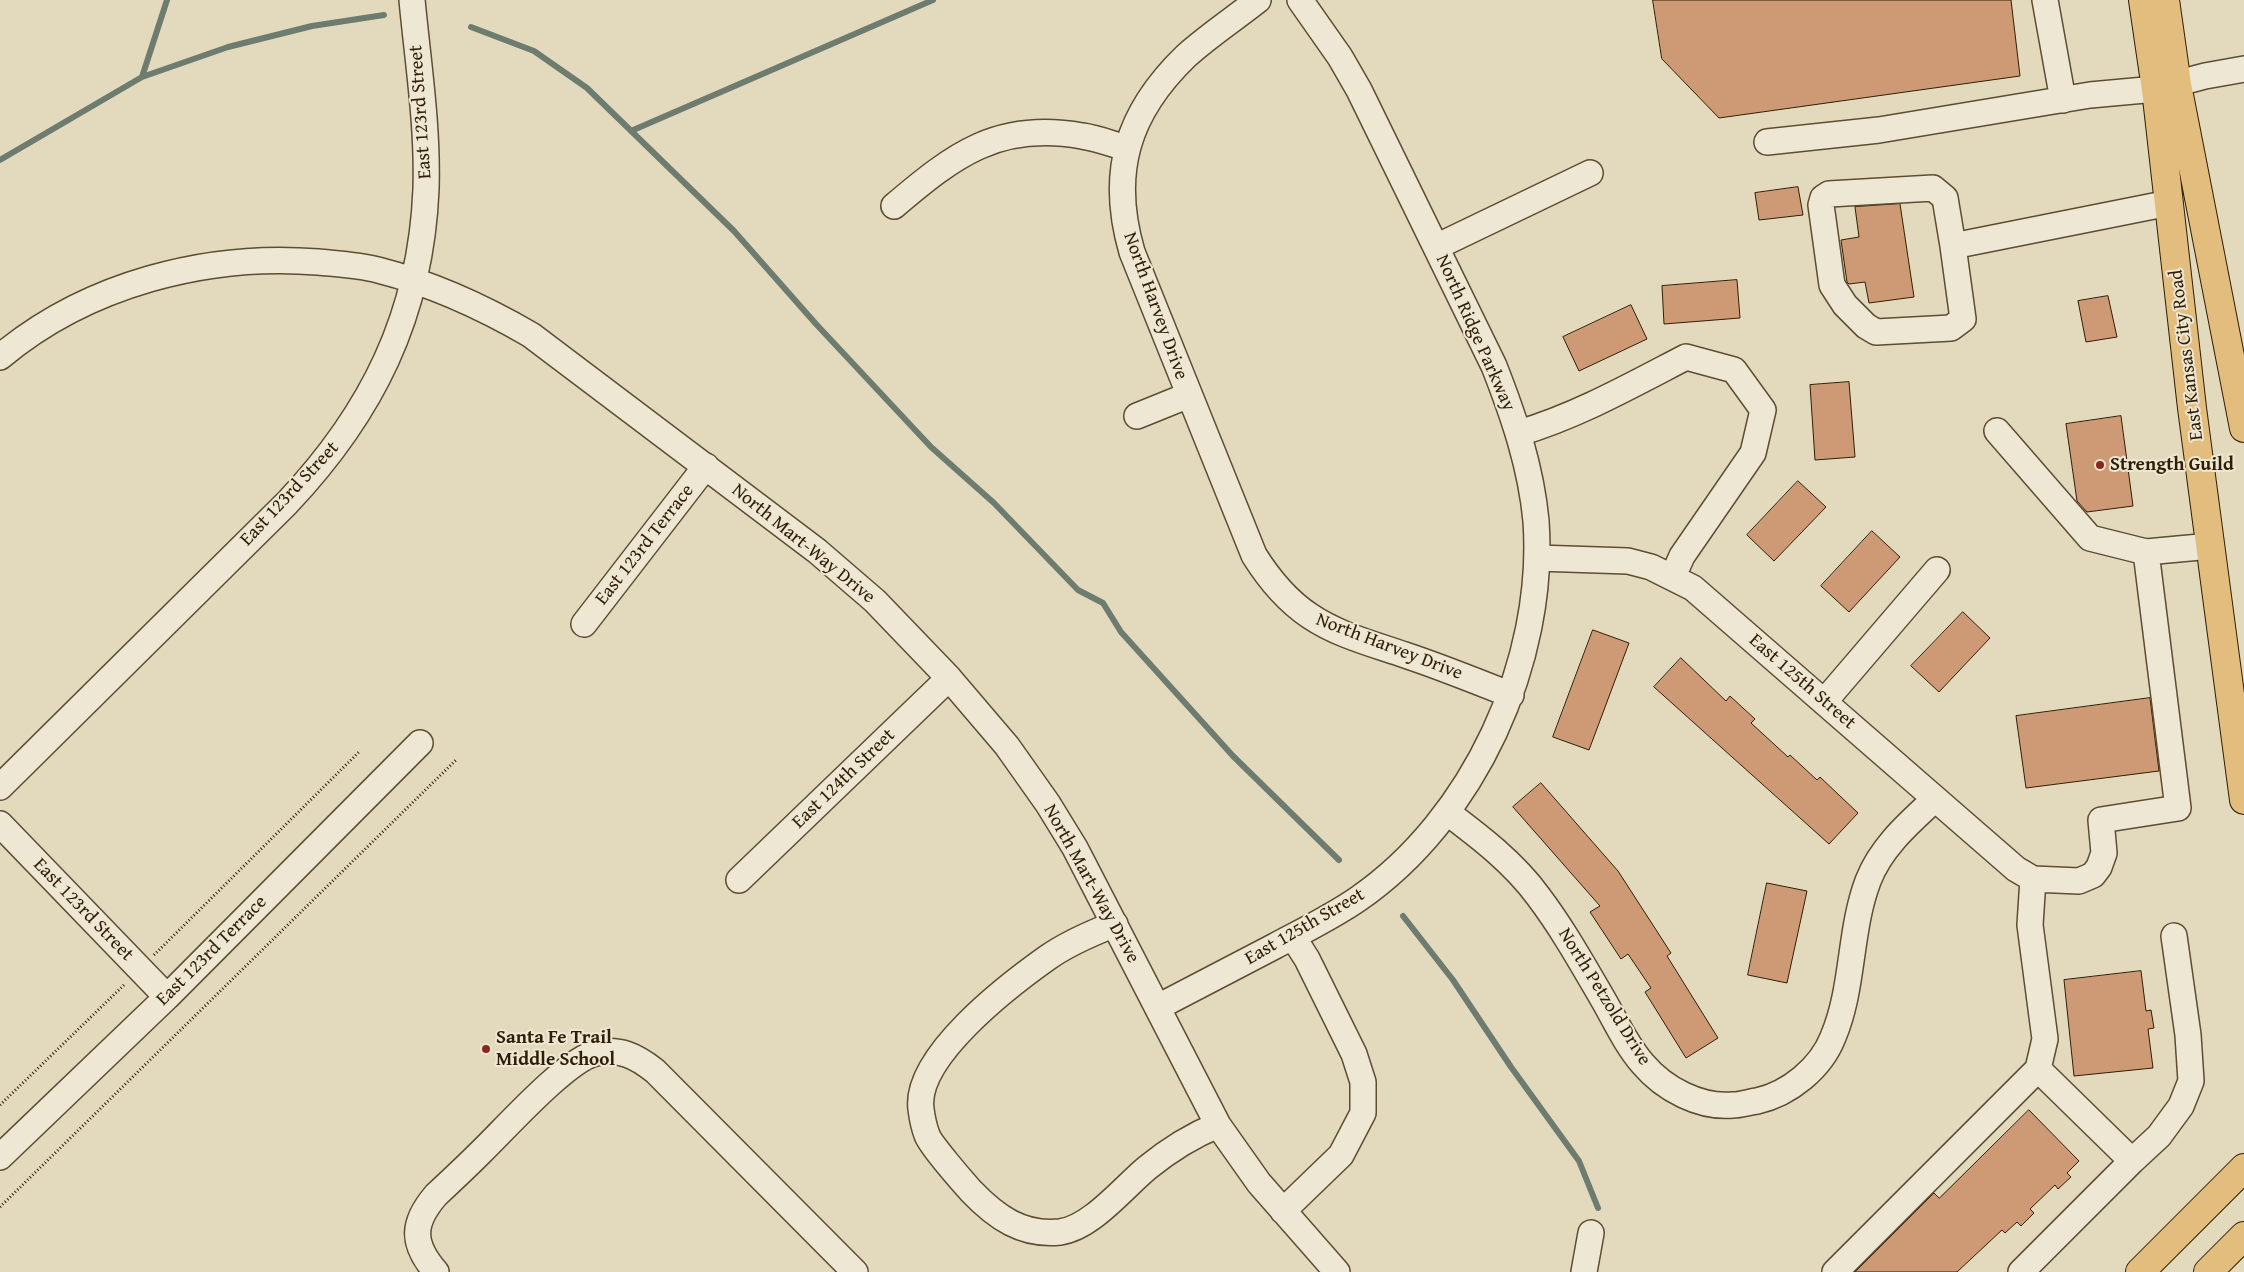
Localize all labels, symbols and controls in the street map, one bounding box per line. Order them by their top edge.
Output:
street label: East 123rd Street [405,44,437,180]
street label: North Harvey Drive [1118,229,1192,383]
street label: North Ridge Parkway [1430,251,1520,415]
street label: East Kansas City Road [2165,268,2209,442]
street label: East 123rd Street [236,437,344,551]
place label: Strength Guild [2110,454,2234,476]
marker: Strength Guild [2094,459,2106,471]
street label: North Mart-Way Drive [727,479,879,609]
street label: East 123rd Terrace [591,480,699,610]
street label: North Harvey Drive [1313,609,1465,685]
street label: East 125th Street [1744,629,1860,735]
street label: East 124th Street [788,724,900,834]
street label: North Mart-Way Drive [1038,801,1144,967]
street label: East 123rd Street [28,854,138,966]
street label: East 125th Street [1241,884,1369,970]
street label: East 123rd Terrace [152,891,272,1011]
street label: North Petzold Drive [1553,924,1655,1070]
place label: Santa Fe Trail Middle School [496,1027,615,1071]
marker: Santa Fe Trail Middle School [480,1043,492,1055]

